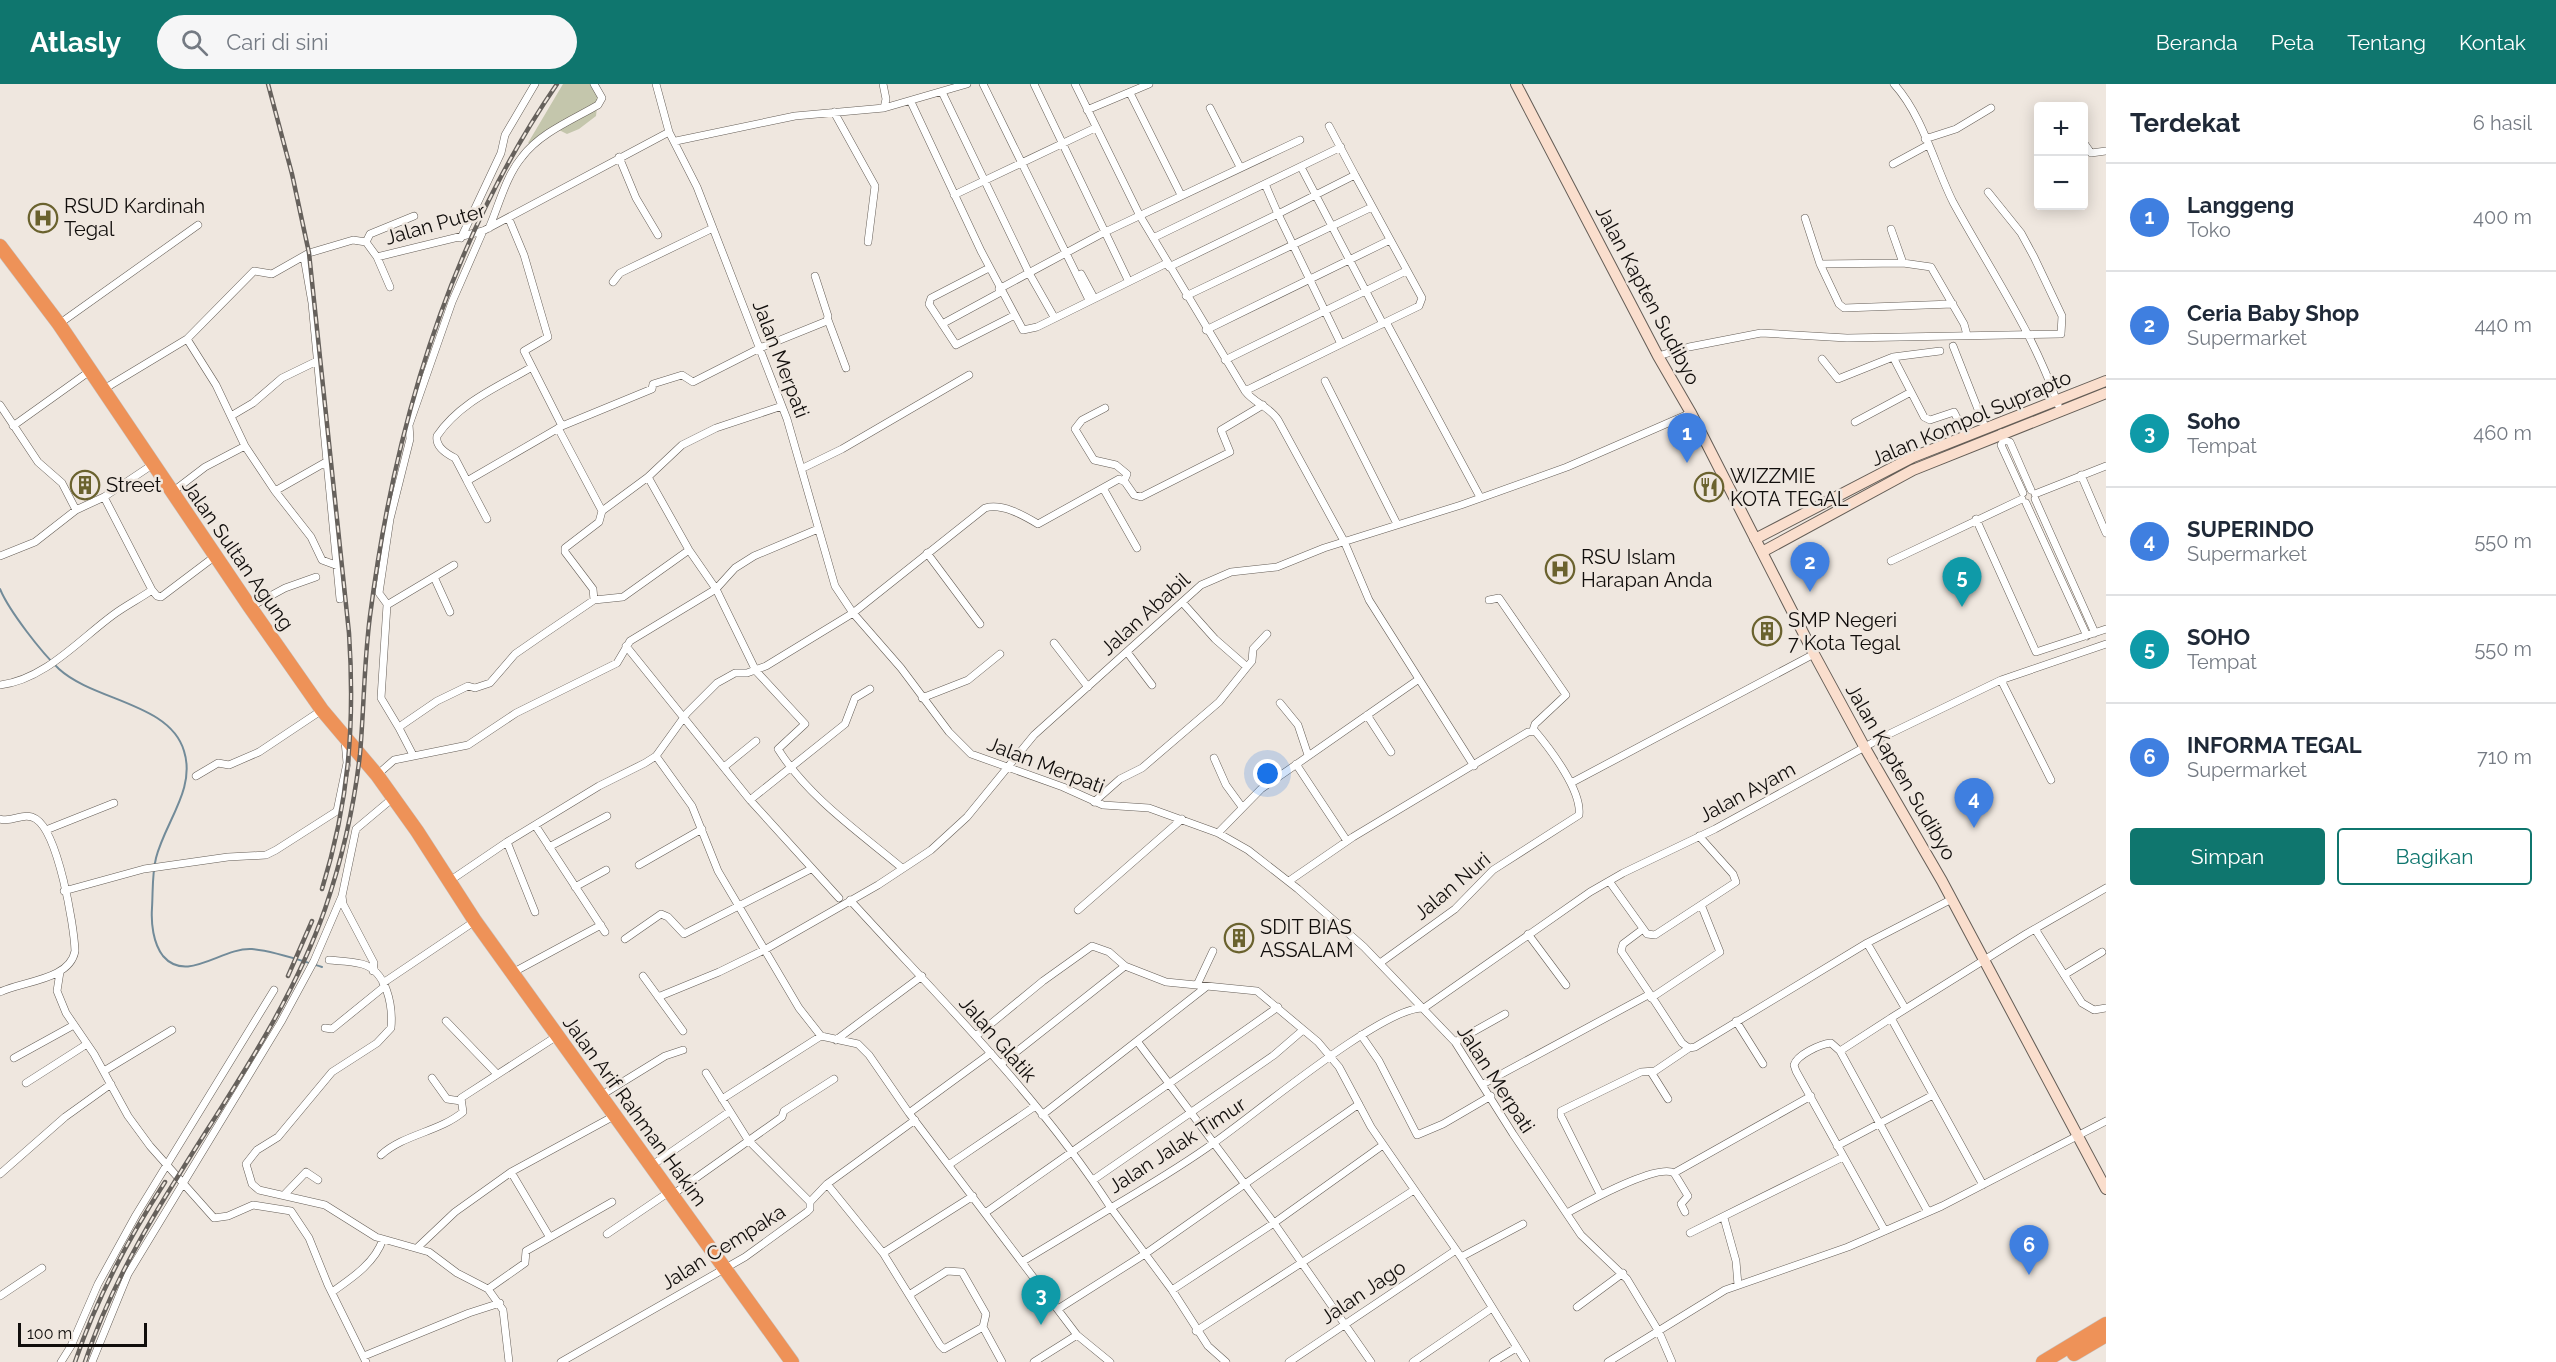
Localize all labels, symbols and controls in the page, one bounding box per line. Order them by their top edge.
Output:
search box [157,15,577,69]
text: Atlasly [30,26,121,59]
icon: search [178,26,211,59]
text: Cari di sini [226,29,329,55]
text: Beranda [2156,30,2238,55]
text: Peta [2271,30,2314,55]
text: Tentang [2347,30,2426,55]
text: Kontak [2459,30,2526,55]
map controls [2034,102,2088,210]
button: + [2034,102,2088,156]
text: Terdekat [2130,108,2241,138]
text: 6 hasil [2473,111,2532,135]
button: − [2034,156,2088,210]
text: Langgeng [2187,192,2294,218]
place label: RSUD Kardinah Tegal [64,194,205,241]
street label: Jalan Puter [382,198,488,250]
street label: Jalan Kapten Sudibyo [1591,201,1705,389]
hospital icon: RSUD Kardinah Tegal [27,202,59,234]
text: 1 [2145,205,2154,229]
text: 400 m [2473,205,2532,229]
text: Toko [2187,218,2231,242]
street label: Jalan Merpati [748,297,814,421]
text: Ceria Baby Shop [2187,300,2359,326]
text: 2 [2144,313,2155,337]
text: 440 m [2474,313,2532,337]
text: Supermarket [2187,326,2307,350]
street label: Jalan Kompol Suprapto [1867,365,2075,471]
text: Soho [2187,408,2240,434]
pin: 1 [1668,414,1706,463]
text: 3 [2144,421,2155,445]
text: 460 m [2473,421,2532,445]
text: Tempat [2187,434,2257,458]
place label: WIZZMIE KOTA TEGAL [1730,464,1849,511]
building icon: Street [69,469,101,501]
restaurant icon: WIZZMIE KOTA TEGAL [1693,471,1725,503]
place label: Street [106,473,162,497]
street label: Jalan Sultan Agung [177,475,299,635]
text: SUPERINDO [2187,516,2314,542]
text: 4 [2144,529,2155,553]
text: 550 m [2474,529,2532,553]
pin: 2 [1790,542,1830,592]
text: Supermarket [2187,542,2307,566]
place label: RSU Islam Harapan Anda [1581,545,1712,592]
hospital icon: RSU Islam Harapan Anda [1544,553,1576,585]
pin: 5 [1942,558,1982,607]
street label: Jalan Ababil [1095,567,1195,660]
place label: SMP Negeri 7 Kota Tegal [1788,608,1901,655]
building icon: SMP Negeri 7 Kota Tegal [1751,615,1783,647]
text: SOHO [2187,624,2250,650]
text: 5 [2144,637,2155,661]
text: 550 m [2474,637,2532,661]
text: Tempat [2187,650,2257,674]
street label: Jalan Kapten Sudibyo [1841,680,1961,865]
street label: Jalan Merpati [984,732,1108,798]
text: INFORMA TEGAL [2187,732,2362,758]
text: 6 [2143,745,2156,769]
text: 710 m [2477,745,2532,769]
street label: Jalan Ayam [1695,757,1799,827]
text: Supermarket [2187,758,2307,782]
your location [1253,759,1282,788]
pin: 4 [1954,778,1994,828]
button: Simpan [2130,828,2325,885]
button: Bagikan [2337,828,2532,885]
street label: Jalan Nuri [1409,847,1495,925]
place label: SDIT BIAS ASSALAM [1260,915,1354,962]
building icon: SDIT BIAS ASSALAM [1223,922,1255,954]
street label: Jalan Glatik [954,991,1042,1087]
street label: Jalan Arif Rahman Hakim [558,1011,712,1211]
street label: Jalan Merpati [1452,1021,1540,1137]
street label: Jalan Jalak Timur [1104,1092,1250,1198]
street label: Jalan Cempaka [656,1199,790,1295]
pin: 6 [2010,1226,2048,1275]
street label: Jalan Jago [1316,1255,1410,1329]
pin: 3 [1022,1276,1060,1325]
scale bar [18,1320,147,1348]
text: 100 m [27,1324,72,1343]

